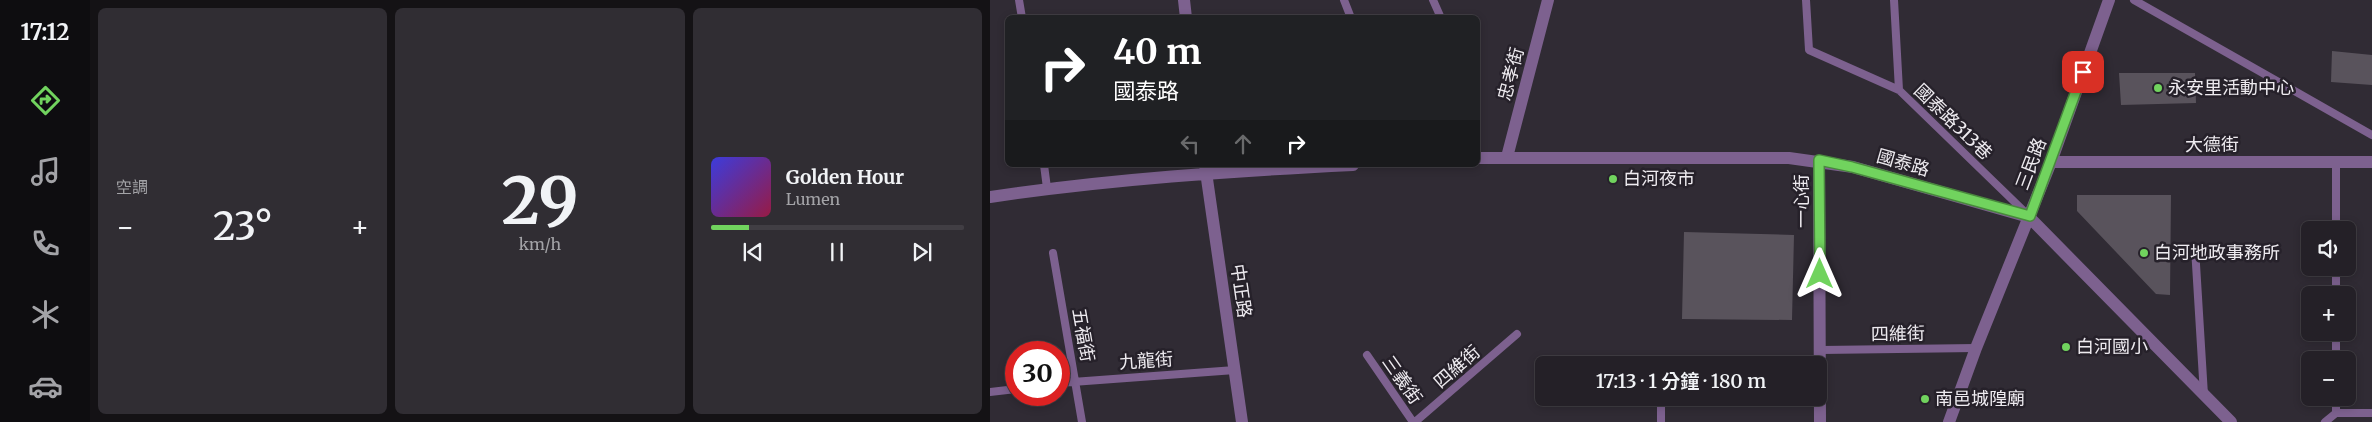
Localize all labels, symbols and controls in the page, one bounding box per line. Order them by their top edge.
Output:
text: 17:12 [21,18,69,46]
text: 40 m [1113,30,1201,74]
icon: right [1030,35,1095,100]
street label: 忠孝街 [1492,45,1529,103]
pin [2062,51,2104,93]
icon: arrive [2069,58,2097,86]
place label: 永安里活動中心 [2168,76,2294,99]
text: 國泰路 [1113,77,1179,105]
street label: 國泰路313巷 [1910,79,1997,164]
marker: 永安里活動中心 [2152,82,2164,94]
icon: directions [28,83,63,118]
icon: left [1176,130,1204,158]
icon: ahead [1229,130,1257,158]
icon: right [1282,130,1310,158]
street label: 大德街 [2185,133,2239,156]
street label: 三民路 [2010,134,2051,193]
street label: 國泰路 [1874,144,1932,181]
icon: music [28,154,63,189]
text: 29 [501,160,579,242]
text: Golden Hour [786,165,904,189]
place label: 白河夜市 [1623,167,1695,190]
marker: 白河夜市 [1607,173,1619,185]
street label: 一心街 [1790,174,1813,228]
text: 空調 [116,177,148,197]
text: Lumen [786,189,840,209]
text: 23° [213,203,272,250]
text: − [116,209,135,245]
text: + [351,209,369,245]
map controls [2301,221,2356,406]
button: sound [2301,221,2356,276]
icon: phone [28,226,63,261]
text: km/h [519,234,561,254]
icon: previous [739,238,767,266]
icon: pause [823,238,851,266]
icon: next [908,238,936,266]
place label: 白河地政事務所 [2154,241,2280,264]
position arrow [1793,247,1845,299]
marker: 白河地政事務所 [2138,247,2150,259]
street label: 中正路 [1226,263,1257,319]
button: + [2301,286,2356,341]
icon: climate [28,297,63,332]
street label: 五福街 [1067,306,1100,363]
street label: 四維街 [1871,322,1925,345]
place label: 白河國小 [2076,335,2148,358]
street label: 四維街 [1429,340,1485,393]
speed limit sign: 30 [1005,341,1070,406]
marker: 白河國小 [2060,341,2072,353]
street label: 九龍街 [1118,347,1174,374]
street label: 三義街 [1378,351,1427,408]
button: − [2301,351,2356,406]
icon: car [28,369,63,404]
text: 17:13 · 1 分鐘 · 180 m [1596,369,1766,393]
place label: 南邑城隍廟 [1935,387,2025,410]
marker: 南邑城隍廟 [1919,393,1931,405]

